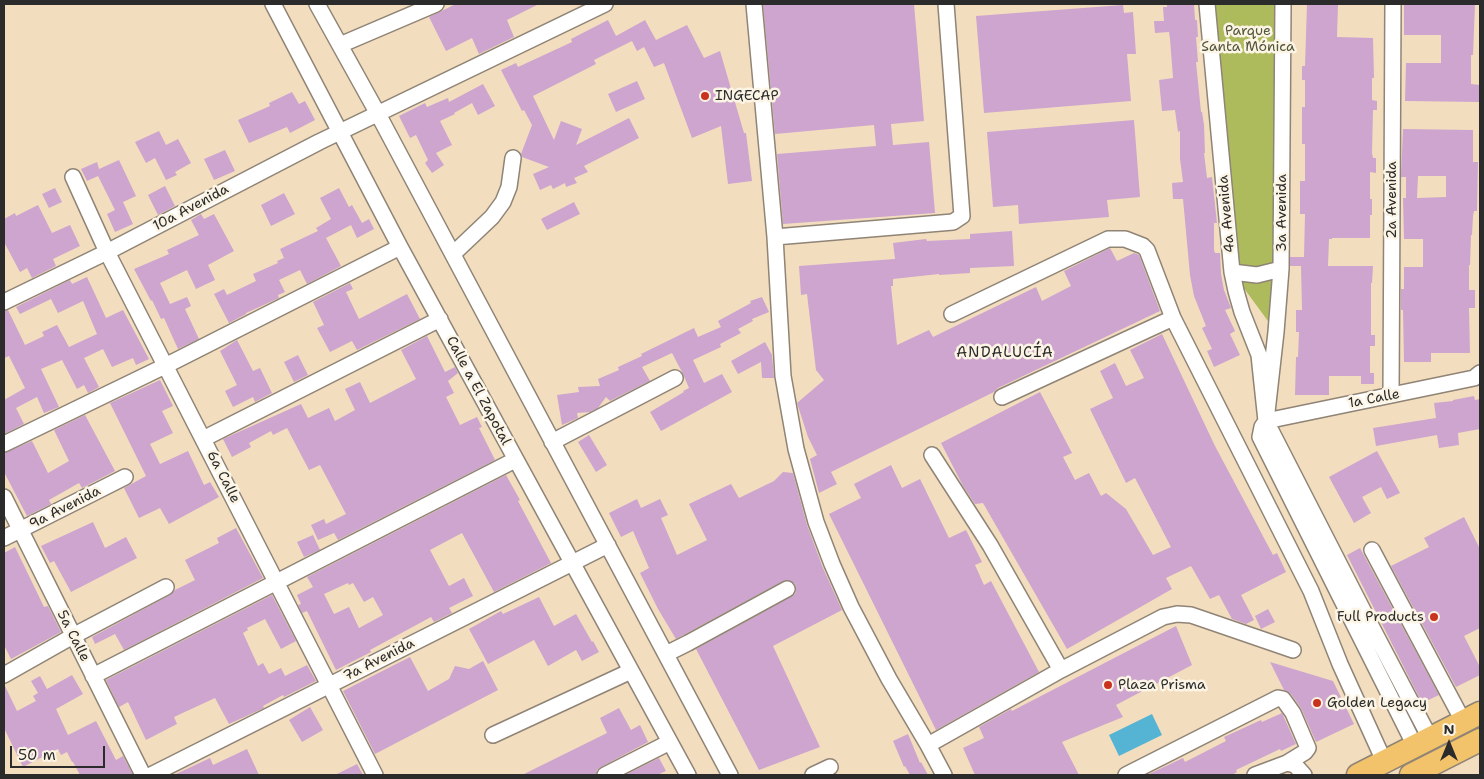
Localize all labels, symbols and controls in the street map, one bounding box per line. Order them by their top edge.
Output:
park label: Parque Santa Mónica [1201,23,1295,56]
place label: INGECAP [715,88,779,104]
marker: INGECAP [699,90,711,102]
street label: 2a Avenida [1384,161,1400,239]
street label: 4a Avenida [1215,174,1239,254]
street label: 3a Avenida [1274,174,1290,252]
street label: 10a Avenida [150,181,232,235]
street label: Calle a El Zapotal [442,334,514,448]
district label: ANDALUCÍA [955,344,1055,362]
street label: 1a Calle [1347,386,1401,412]
street label: 6a Calle [203,448,243,506]
street label: 9a Avenida [27,483,103,533]
street label: 5a Calle [53,608,93,664]
place label: Full Products [1337,609,1424,625]
marker: Full Products [1428,611,1440,623]
street label: 7a Avenida [341,635,417,685]
place label: Plaza Prisma [1118,677,1206,693]
marker: Plaza Prisma [1102,679,1114,691]
place label: Golden Legacy [1327,695,1427,711]
marker: Golden Legacy [1311,697,1323,709]
north arrow [1424,719,1474,769]
text: N [1443,720,1455,738]
scale bar [12,736,108,768]
text: 50 m [18,745,56,765]

